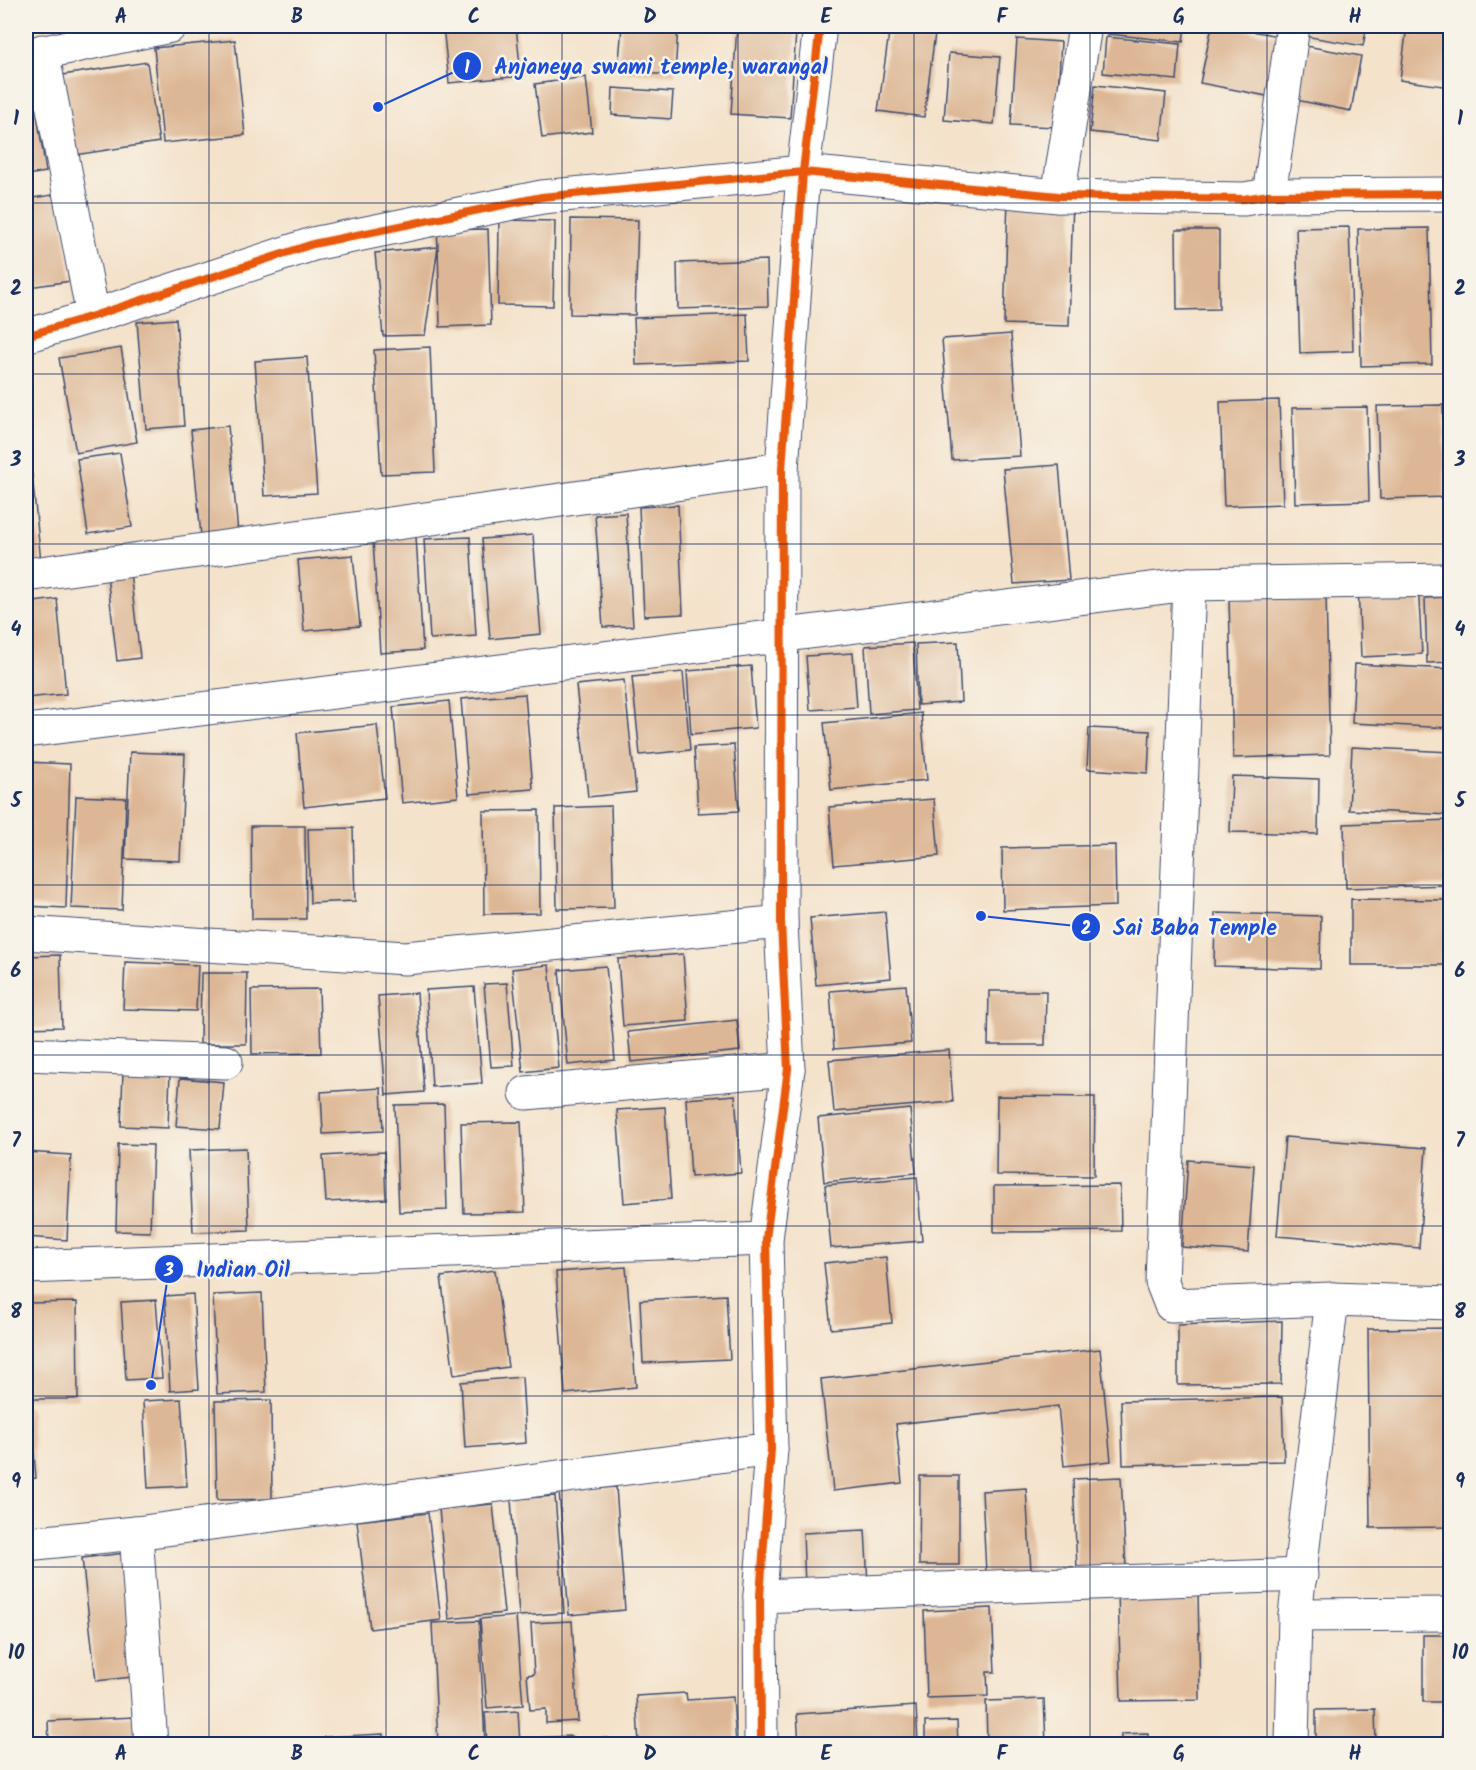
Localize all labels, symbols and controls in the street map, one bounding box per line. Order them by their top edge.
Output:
text: A [115,2,127,34]
text: B [291,2,303,34]
text: C [468,2,480,34]
text: D [643,2,657,34]
text: E [820,2,832,34]
text: F [997,2,1009,34]
text: G [1173,2,1185,34]
text: H [1348,2,1362,34]
callout: Anjaneya swami temple, warangal [452,46,839,86]
text: Anjaneya swami temple, warangal [494,51,828,86]
text: 1 [464,54,470,83]
text: 1 [13,104,19,136]
text: 1 [1457,104,1463,136]
text: 2 [10,274,22,306]
text: 2 [1454,274,1466,306]
text: 3 [10,445,22,477]
text: 3 [1454,445,1466,477]
text: 4 [11,615,22,647]
text: 4 [1455,615,1466,647]
text: 5 [10,786,23,818]
text: 5 [1454,786,1467,818]
callout: Sai Baba Temple [1071,907,1289,947]
text: Sai Baba Temple [1113,912,1277,947]
text: 2 [1081,915,1091,944]
text: 6 [11,956,22,988]
text: 6 [1455,956,1466,988]
text: 7 [11,1126,21,1158]
text: 7 [1455,1126,1465,1158]
callout: Indian Oil [154,1249,301,1289]
text: Indian Oil [196,1254,290,1289]
text: 3 [163,1257,174,1286]
text: 8 [10,1297,22,1329]
text: 8 [1454,1297,1466,1329]
text: 9 [11,1467,21,1499]
text: 9 [1455,1467,1465,1499]
text: 10 [8,1638,25,1670]
text: 10 [1452,1638,1469,1670]
text: A [115,1739,127,1770]
text: B [291,1739,303,1770]
text: C [468,1739,480,1770]
text: D [643,1739,657,1770]
text: E [820,1739,832,1770]
text: F [997,1739,1009,1770]
text: G [1173,1739,1185,1770]
text: H [1348,1739,1362,1770]

